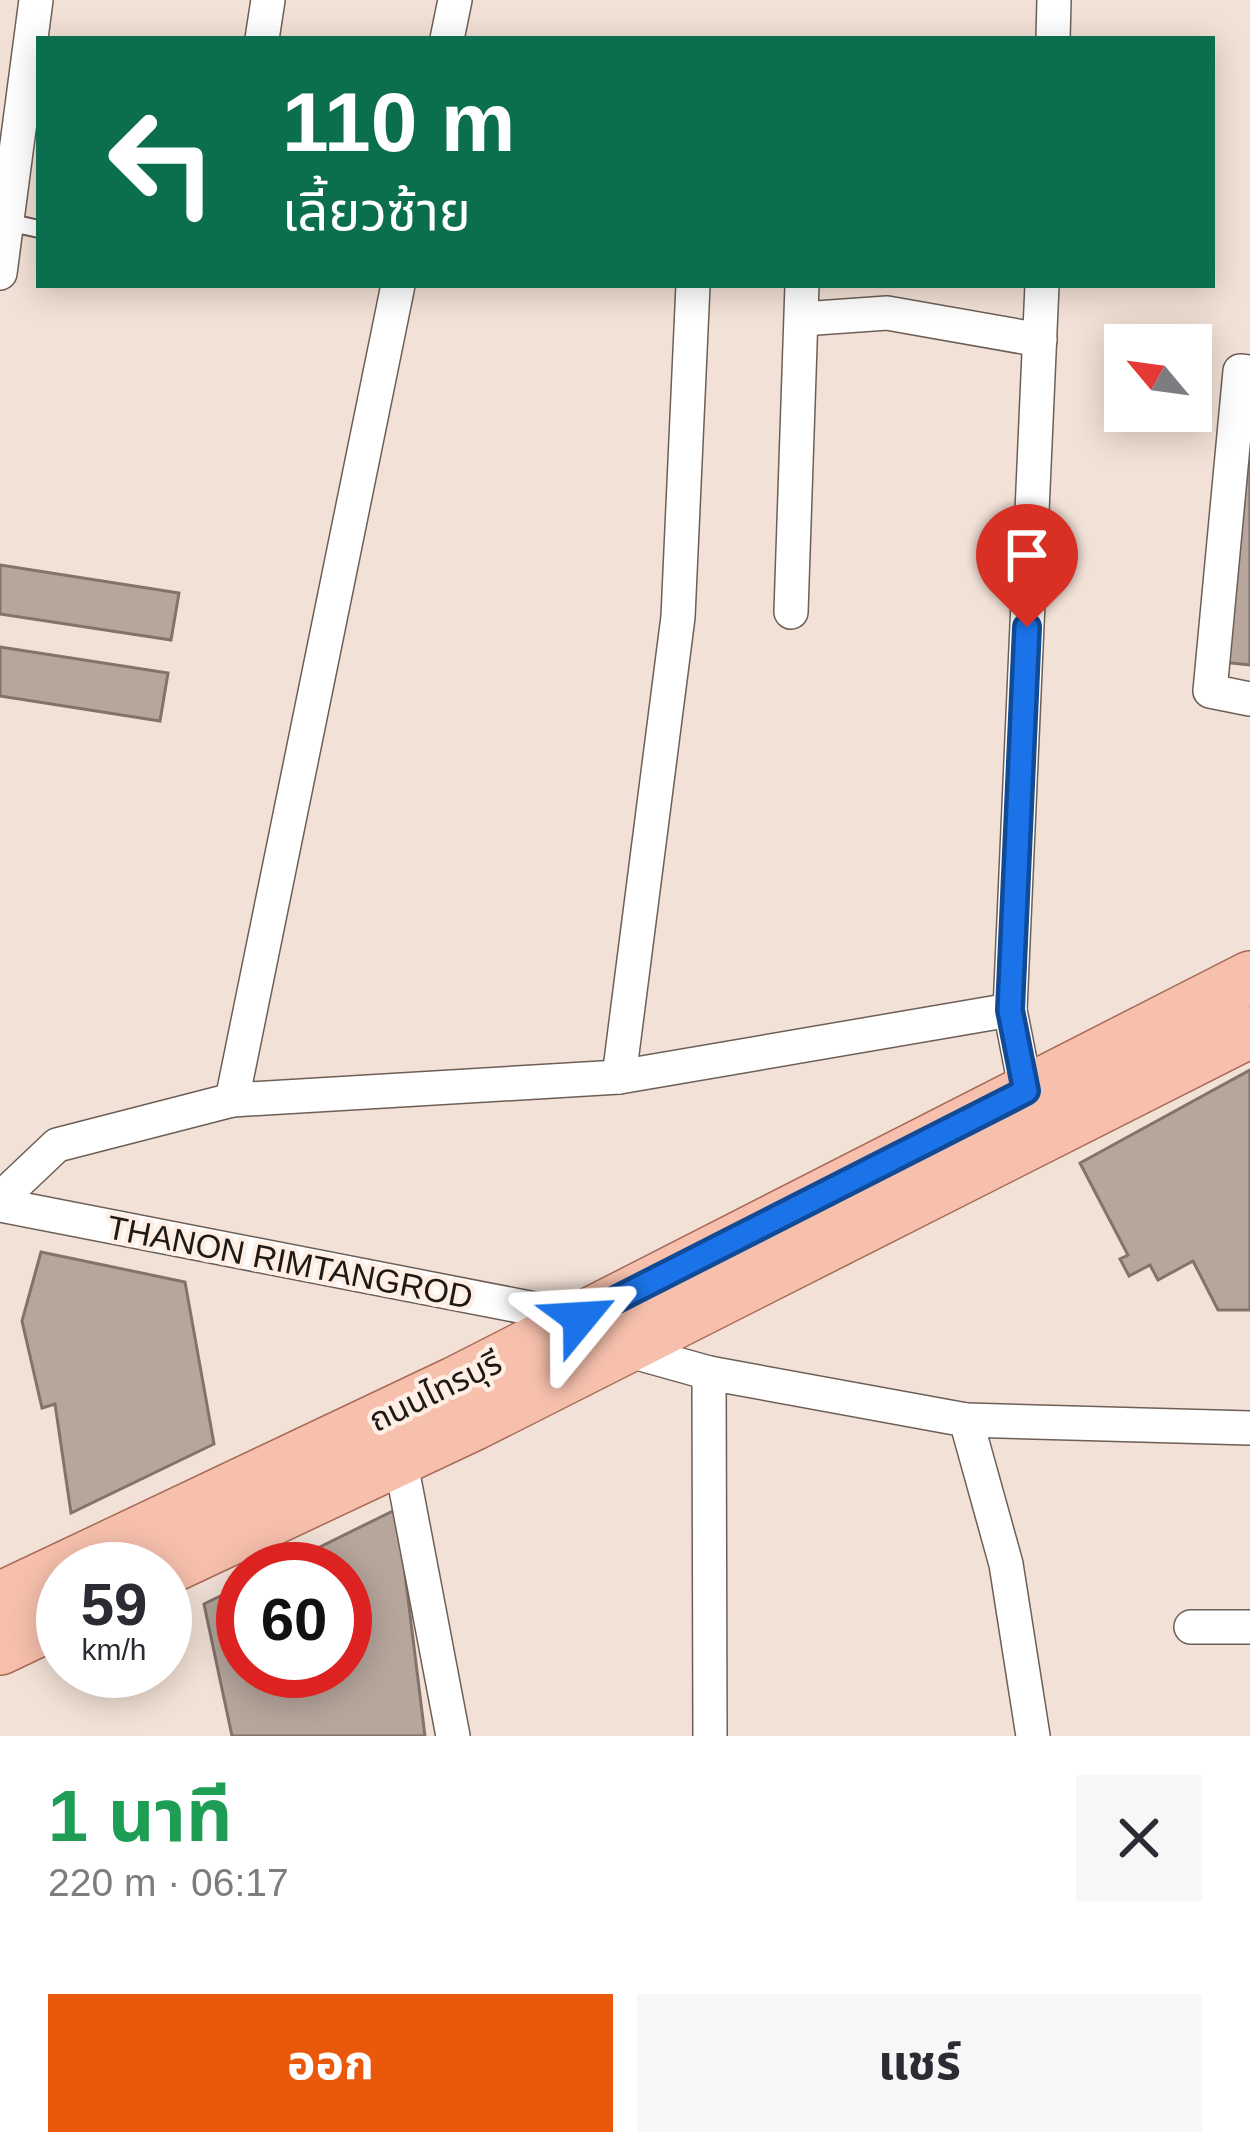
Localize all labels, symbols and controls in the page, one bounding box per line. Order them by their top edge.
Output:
text: 110 m [282,75,516,169]
icon: left [84,84,240,240]
text: เลี้ยวซ้าย [282,181,471,241]
north arrow [1104,324,1212,432]
map controls [1104,324,1212,432]
pin [976,504,1078,627]
icon: arrive [994,522,1060,588]
street label: THANON RIMTANGROD [104,1208,476,1316]
position arrow [517,1255,643,1381]
street label: ถนนไทรบุรี [363,1343,508,1441]
speed limit sign: 60 [216,1542,372,1698]
text: 59 [81,1571,147,1638]
text: km/h [81,1633,147,1666]
button: close [1076,1775,1202,1901]
text: 1 นาที [48,1776,232,1856]
text: 220 m · 06:17 [48,1861,289,1904]
button: ออก [48,1994,613,2132]
button: แชร์ [637,1994,1202,2132]

